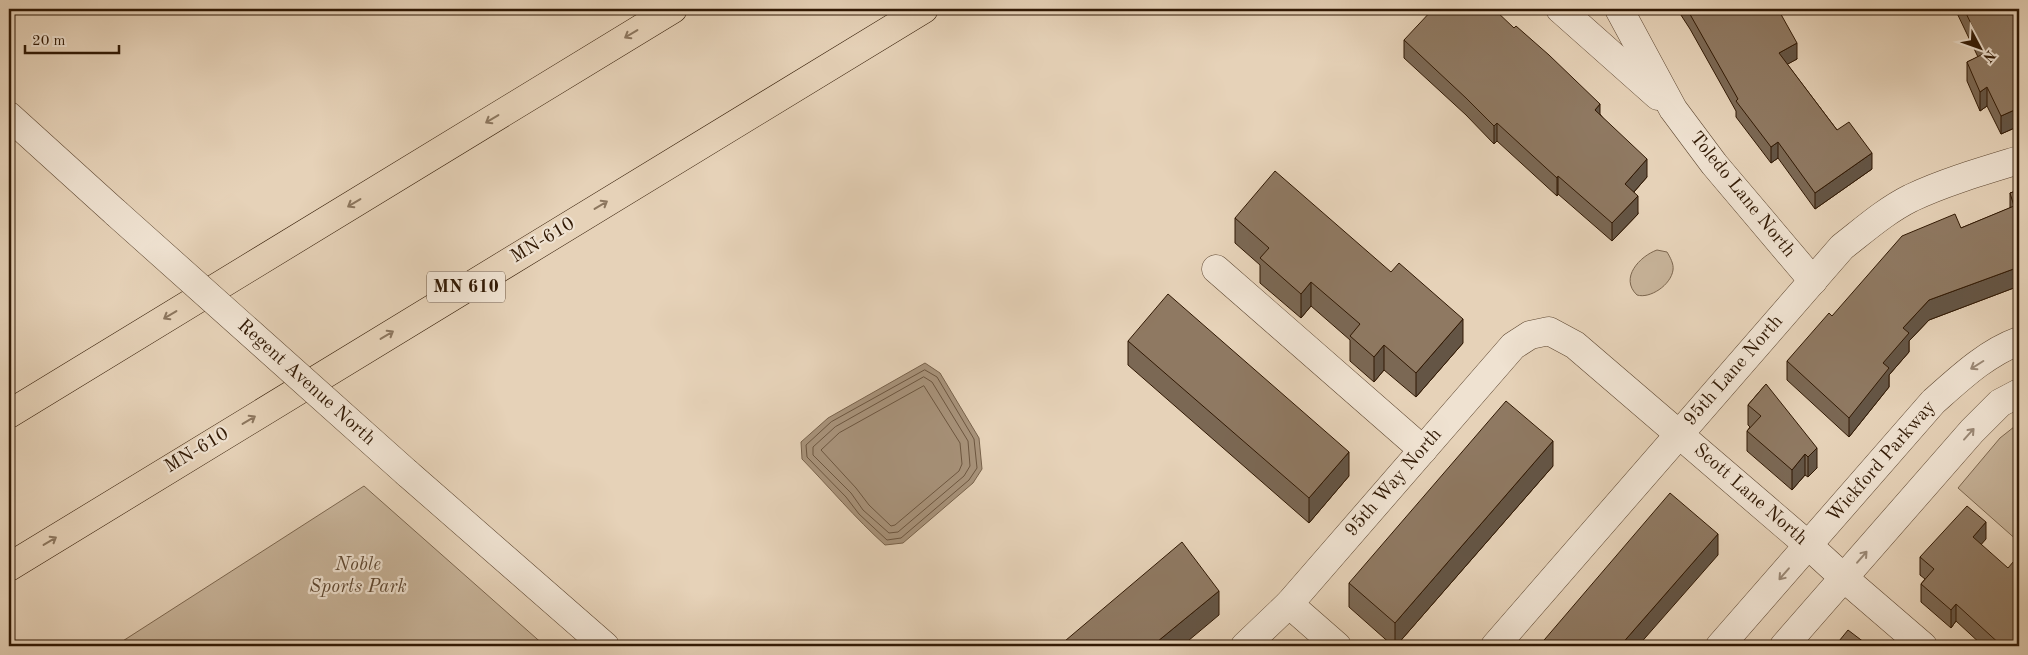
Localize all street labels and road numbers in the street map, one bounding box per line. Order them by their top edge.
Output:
street label: Toledo Lane North [1686,129,1798,261]
street label: MN-610 [508,215,578,267]
road number: MN 610 [427,272,505,302]
street label: 95th Lane North [1681,312,1787,430]
street label: Regent Avenue North [233,316,379,450]
street label: Wickford Parkway [1824,398,1940,526]
street label: MN-610 [162,425,232,477]
street label: 95th Way North [1342,425,1446,541]
street label: Scott Lane North [1690,441,1810,549]

